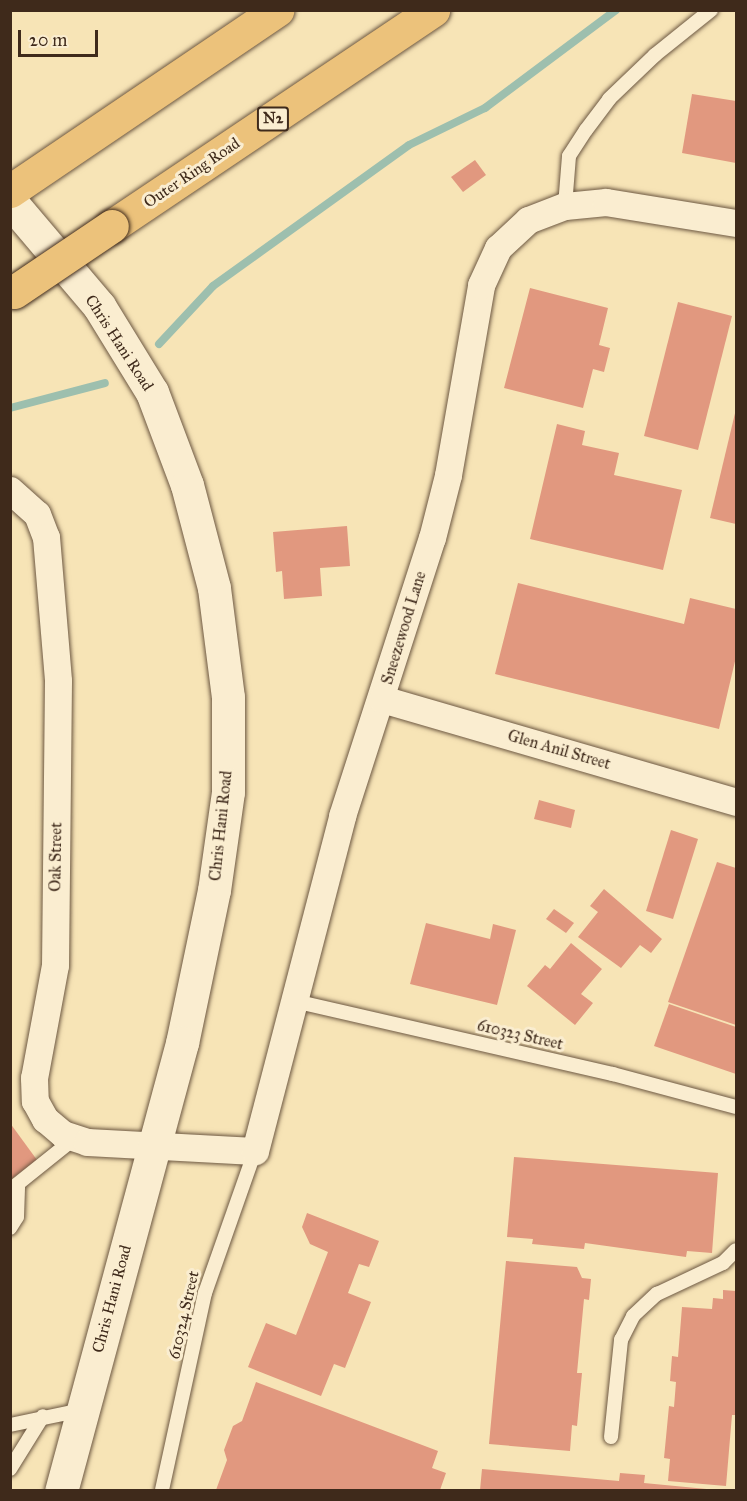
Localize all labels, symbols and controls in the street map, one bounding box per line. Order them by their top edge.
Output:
scale bar [21,18,100,56]
text: 20 m [29,29,67,51]
road number: N2 [256,107,290,131]
street label: Outer Ring Road [140,134,244,212]
street label: Chris Hani Road [81,291,157,395]
street label: Sneezewood Lane [378,569,430,687]
street label: Glen Anil Street [505,726,613,774]
street label: Chris Hani Road [206,770,236,882]
street label: Oak Street [46,822,66,892]
street label: 610323 Street [475,1016,565,1054]
street label: Chris Hani Road [88,1243,136,1355]
street label: 610324 Street [165,1269,203,1361]

